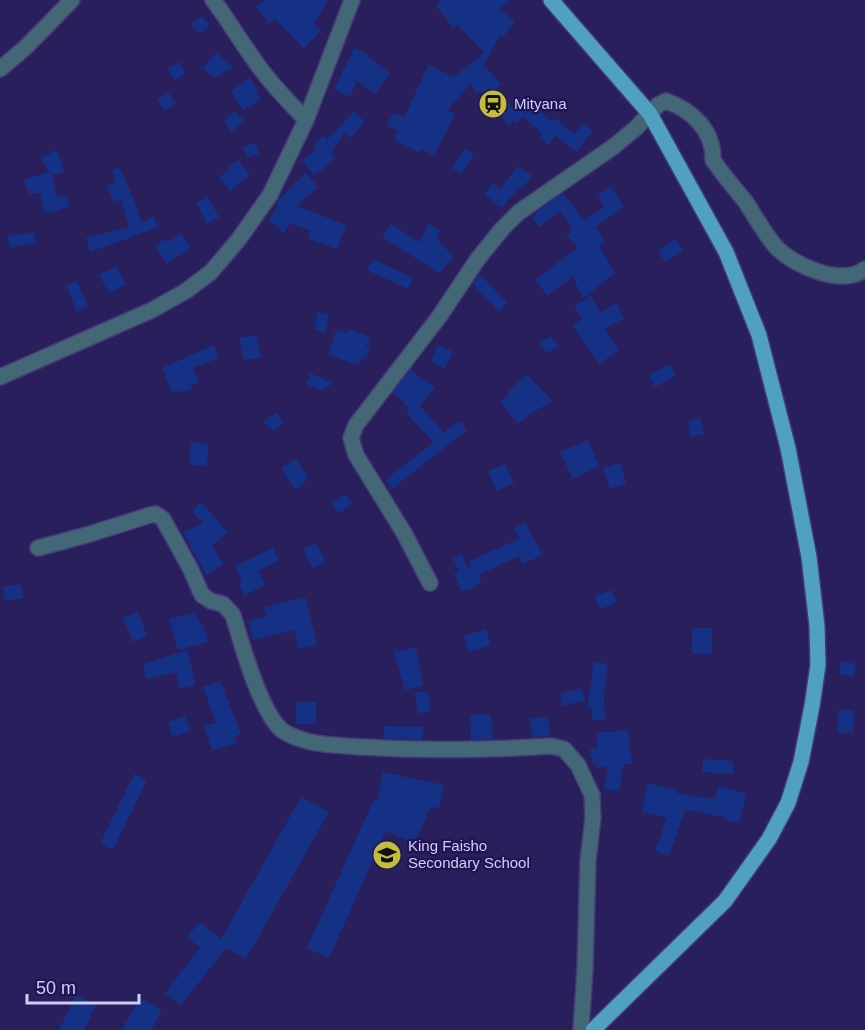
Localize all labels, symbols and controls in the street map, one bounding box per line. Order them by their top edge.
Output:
station icon: Mityana [477,88,509,120]
place label: Mityana [514,95,567,112]
place label: King Faisho Secondary School [408,837,530,871]
school or university icon: King Faisho Secondary School [371,839,403,871]
scale bar [27,967,140,1005]
text: 50 m [36,978,76,998]

